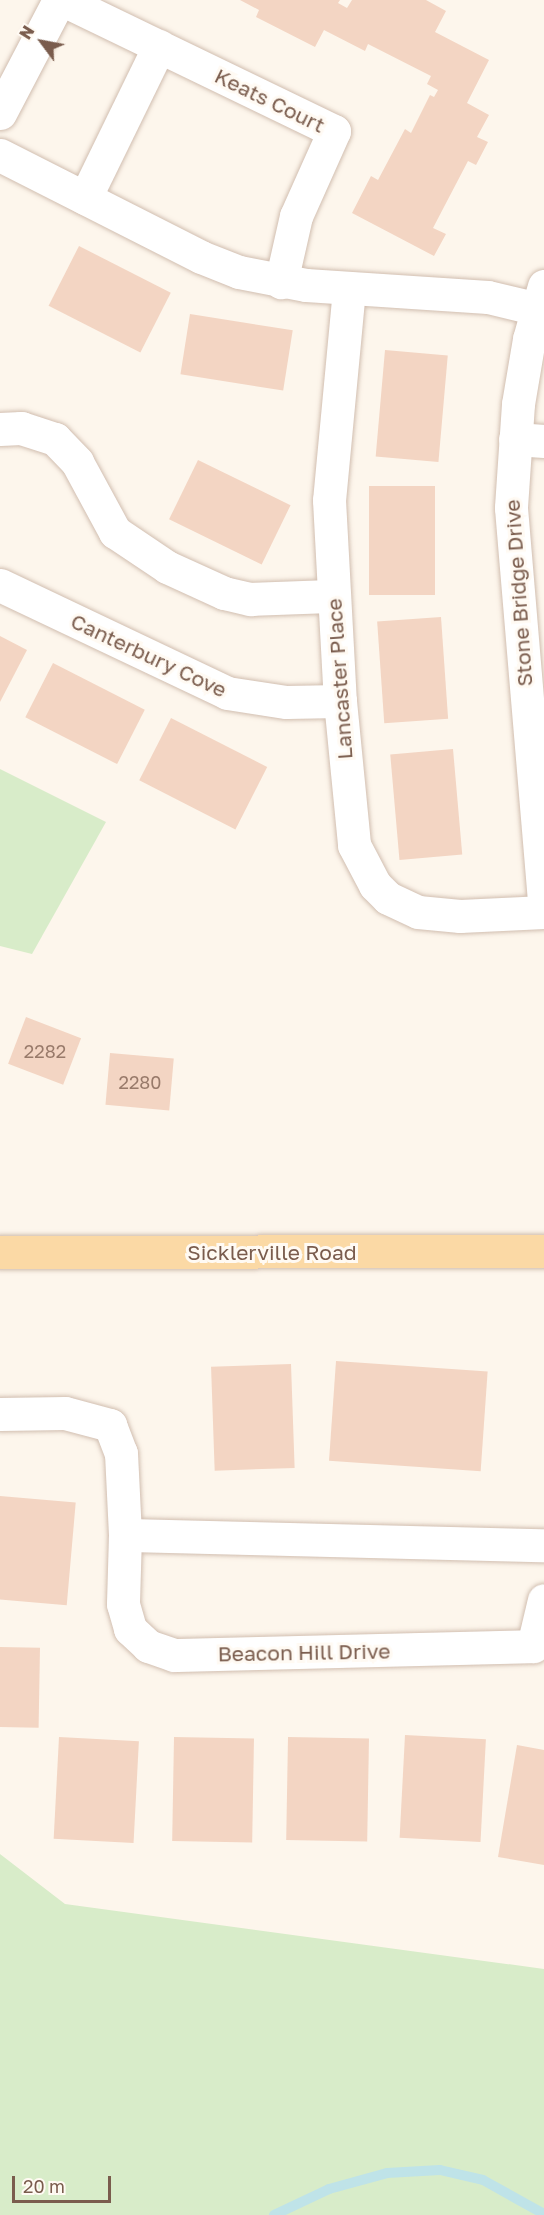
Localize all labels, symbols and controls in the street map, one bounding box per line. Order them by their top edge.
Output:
north arrow [12,12,72,72]
text: N [15,22,38,43]
street label: Keats Court [211,63,329,137]
street label: Stone Bridge Drive [499,499,537,687]
street label: Lancaster Place [321,598,357,760]
street label: Canterbury Cove [67,608,231,702]
house number: 2282 [24,1040,66,1062]
house number: 2280 [118,1071,162,1093]
street label: Sicklerville Road [187,1239,357,1265]
street label: Beacon Hill Drive [217,1638,391,1666]
scale bar [15,2164,114,2202]
text: 20 m [23,2175,65,2197]

